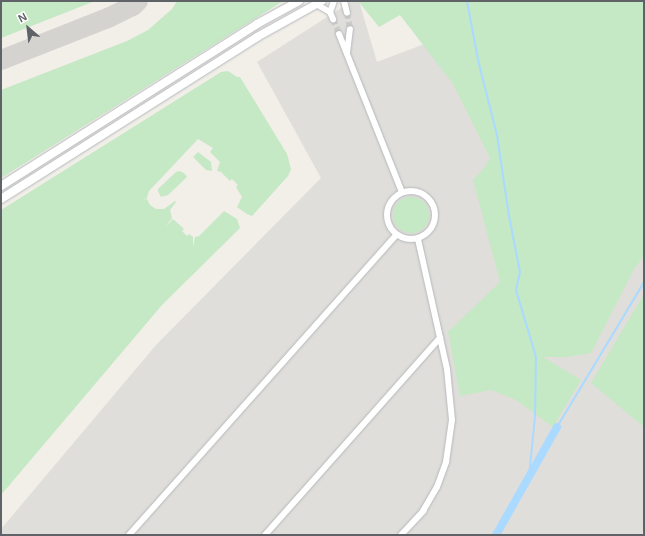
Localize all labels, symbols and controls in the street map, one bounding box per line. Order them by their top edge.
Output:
north arrow [8,8,48,48]
text: N [16,10,29,25]

